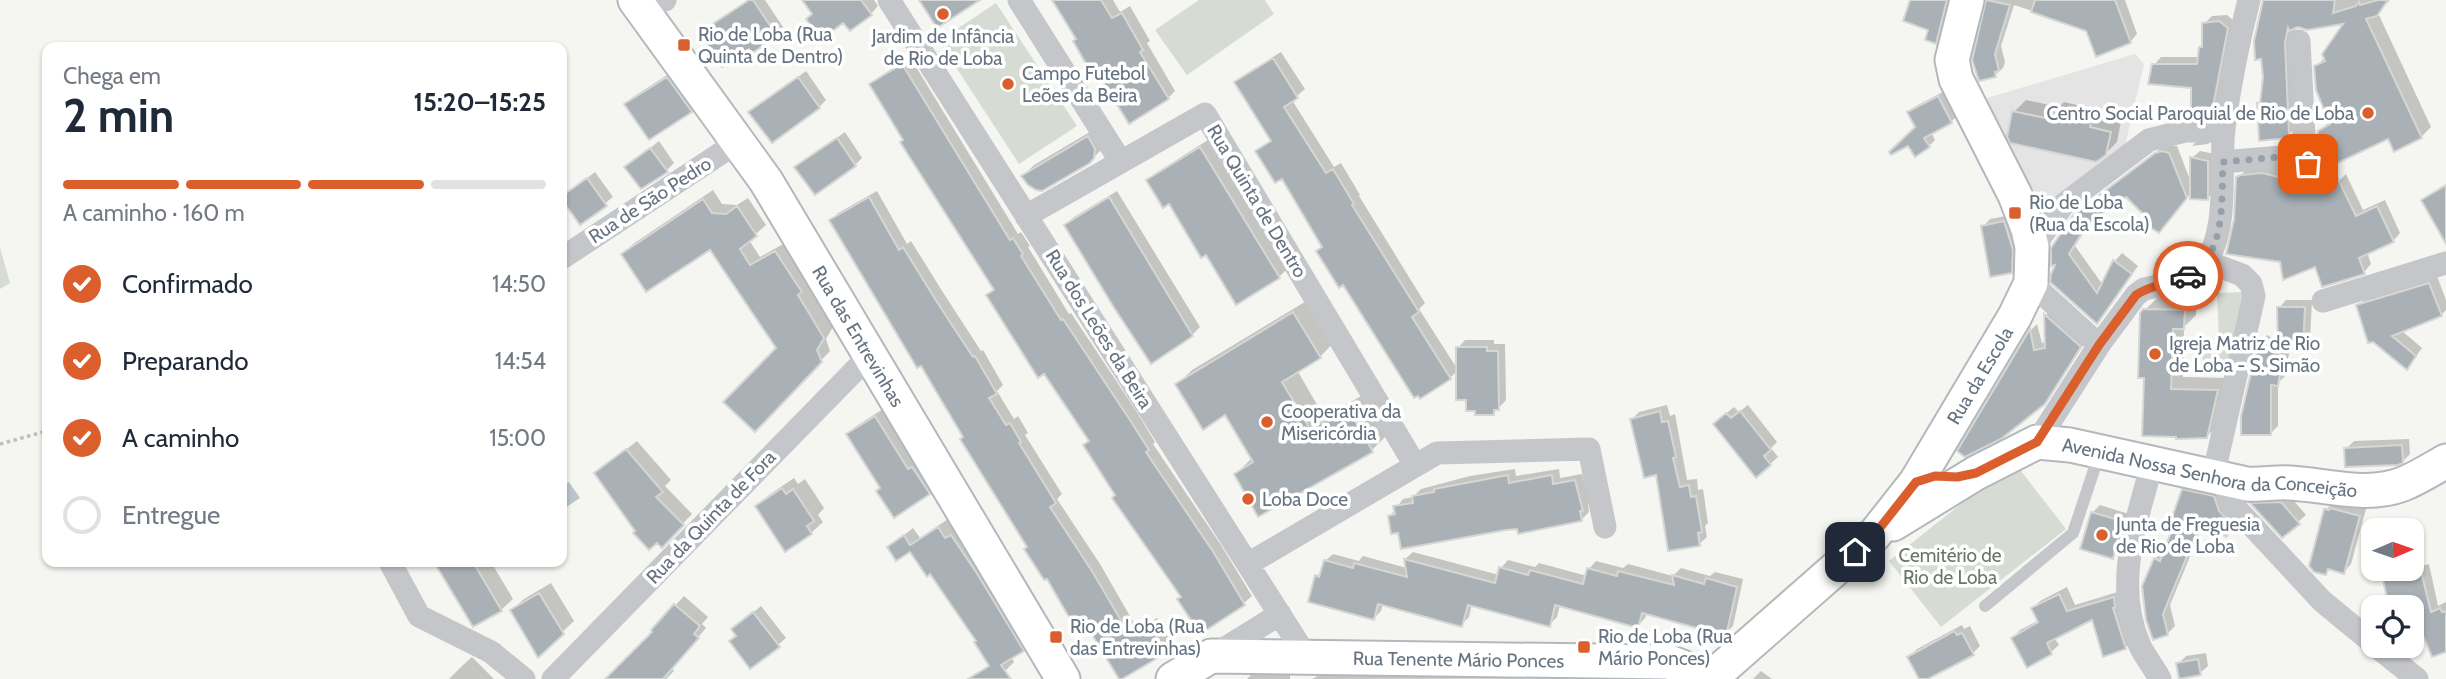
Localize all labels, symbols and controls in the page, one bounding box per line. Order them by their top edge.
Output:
marker: Jardim de Infância de Rio de Loba [935,6,951,22]
place label: Rio de Loba (Rua Quinta de Dentro) [698,23,843,68]
place label: Jardim de Infância de Rio de Loba [871,25,1014,70]
marker: Rio de Loba (Rua Quinta de Dentro) [676,37,692,53]
text: Chega em [63,62,161,90]
place label: Campo Futebol Leões da Beira [1022,62,1146,107]
marker: Campo Futebol Leões da Beira [1000,76,1016,92]
text: 15:20–15:25 [413,86,546,118]
text: 2 min [63,88,174,144]
place label: Centro Social Paroquial de Rio de Loba [2046,102,2354,125]
marker: Centro Social Paroquial de Rio de Loba [2360,105,2376,121]
street label: Rua Quinta de Dentro [1202,120,1312,282]
pin [2278,134,2338,194]
icon: bag [2289,145,2327,183]
street label: Rua de São Pedro [585,152,715,248]
place label: Rio de Loba (Rua da Escola) [2029,191,2150,236]
text: A caminho · 160 m [63,199,245,227]
marker: Rio de Loba (Rua da Escola) [2007,205,2023,221]
courier [2153,241,2223,311]
street label: Rua dos Leões da Beira [1041,245,1157,413]
icon: car [2169,257,2207,295]
street label: Rua das Entrevinhas [808,261,910,411]
icon: check [63,265,101,303]
text: Confirmado [122,268,253,300]
text: 14:50 [492,270,546,298]
street label: Rua da Escola [1942,323,2017,428]
place label: Igreja Matriz de Rio de Loba - S. Simão [2169,332,2320,377]
icon: check [63,342,101,380]
text: Preparando [122,345,249,377]
marker: Igreja Matriz de Rio de Loba - S. Simão [2147,346,2163,362]
text: 14:54 [495,347,546,375]
place label: Cooperativa da Misericórdia [1281,400,1401,445]
marker: Cooperativa da Misericórdia [1259,414,1275,430]
icon: check [63,419,101,457]
text: A caminho [122,422,239,454]
text: 15:00 [489,424,546,452]
street label: Avenida Nossa Senhora da Conceição [2061,433,2358,502]
street label: Rua da Quinta de Fora [641,446,781,588]
place label: Loba Doce [1262,488,1348,511]
marker: Loba Doce [1240,491,1256,507]
text: Entregue [122,499,220,531]
place label: Junta de Freguesia de Rio de Loba [2115,513,2260,558]
north arrow [2361,518,2424,581]
map controls [2361,518,2424,658]
pin [1825,522,1885,582]
marker: Junta de Freguesia de Rio de Loba [2094,527,2110,543]
icon: home [1836,533,1874,571]
park label: Cemitério de Rio de Loba [1899,544,2002,589]
button: locate [2361,595,2424,658]
place label: Rio de Loba (Rua das Entrevinhas) [1070,615,1204,660]
place label: Rio de Loba (Rua Mário Ponces) [1598,625,1732,670]
marker: Rio de Loba (Rua das Entrevinhas) [1048,629,1064,645]
marker: Rio de Loba (Rua Mário Ponces) [1576,639,1592,655]
street label: Rua Tenente Mário Ponces [1353,646,1564,672]

